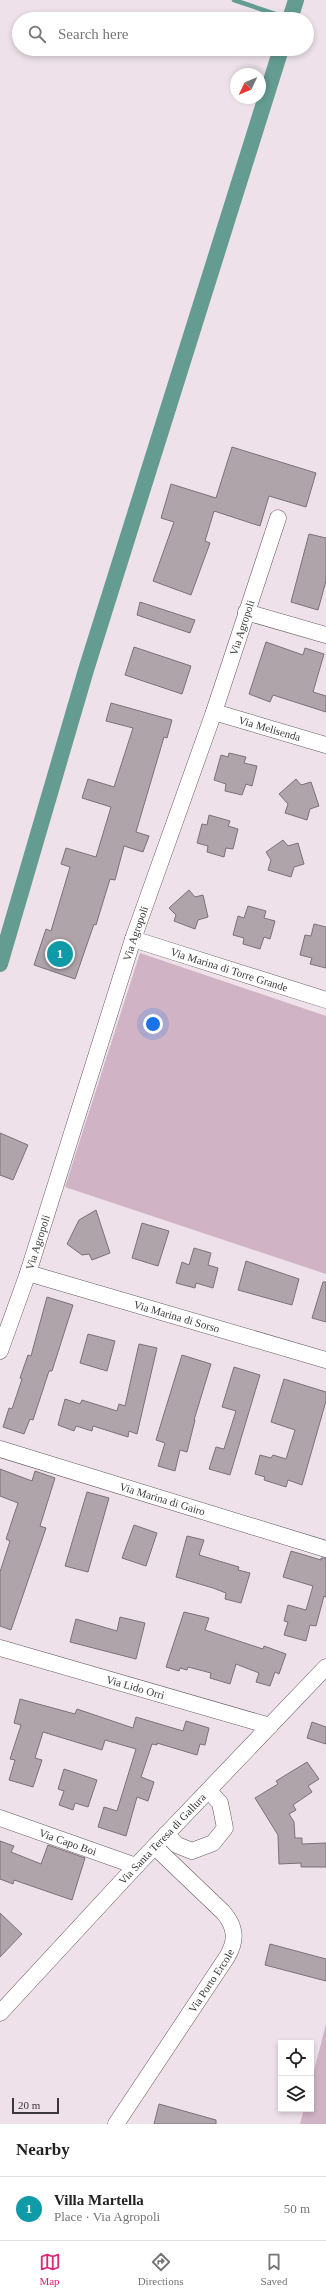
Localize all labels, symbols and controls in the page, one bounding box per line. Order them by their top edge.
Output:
search box [12,12,314,56]
icon: search [26,23,48,45]
text: Search here [58,26,128,42]
north arrow [230,68,266,104]
street label: Via Agropoli [227,598,257,657]
street label: Via Melisenda [237,714,302,743]
street label: Via Agropoli [121,904,150,962]
pin: 1 [47,939,73,969]
street label: Via Marina di Torre Grande [169,945,290,994]
your location [143,1014,163,1034]
street label: Via Agropoli [23,1213,52,1271]
street label: Via Marina di Sorso [132,1298,222,1335]
street label: Via Marina di Gairo [118,1480,207,1518]
street label: Via Lido Orrì [105,1673,166,1701]
street label: Via Santa Teresa di Gallura [116,1791,208,1887]
street label: Via Capo Boi [38,1826,98,1858]
street label: Via Porto Ercole [186,1947,236,2015]
map controls [278,2040,314,2112]
button: locate [278,2040,314,2076]
button: layers [278,2076,314,2112]
scale bar [12,2096,59,2115]
text: 20 m [18,2099,40,2111]
text: Nearby [16,2140,70,2159]
text: Villa Martella [54,2192,144,2208]
text: 1 [26,2201,32,2216]
text: 50 m [284,2201,310,2216]
text: Place · Via Agropoli [54,2209,160,2224]
tab: Map [39,2251,61,2287]
tab: Directions [138,2251,183,2287]
tab: Saved [261,2251,287,2287]

